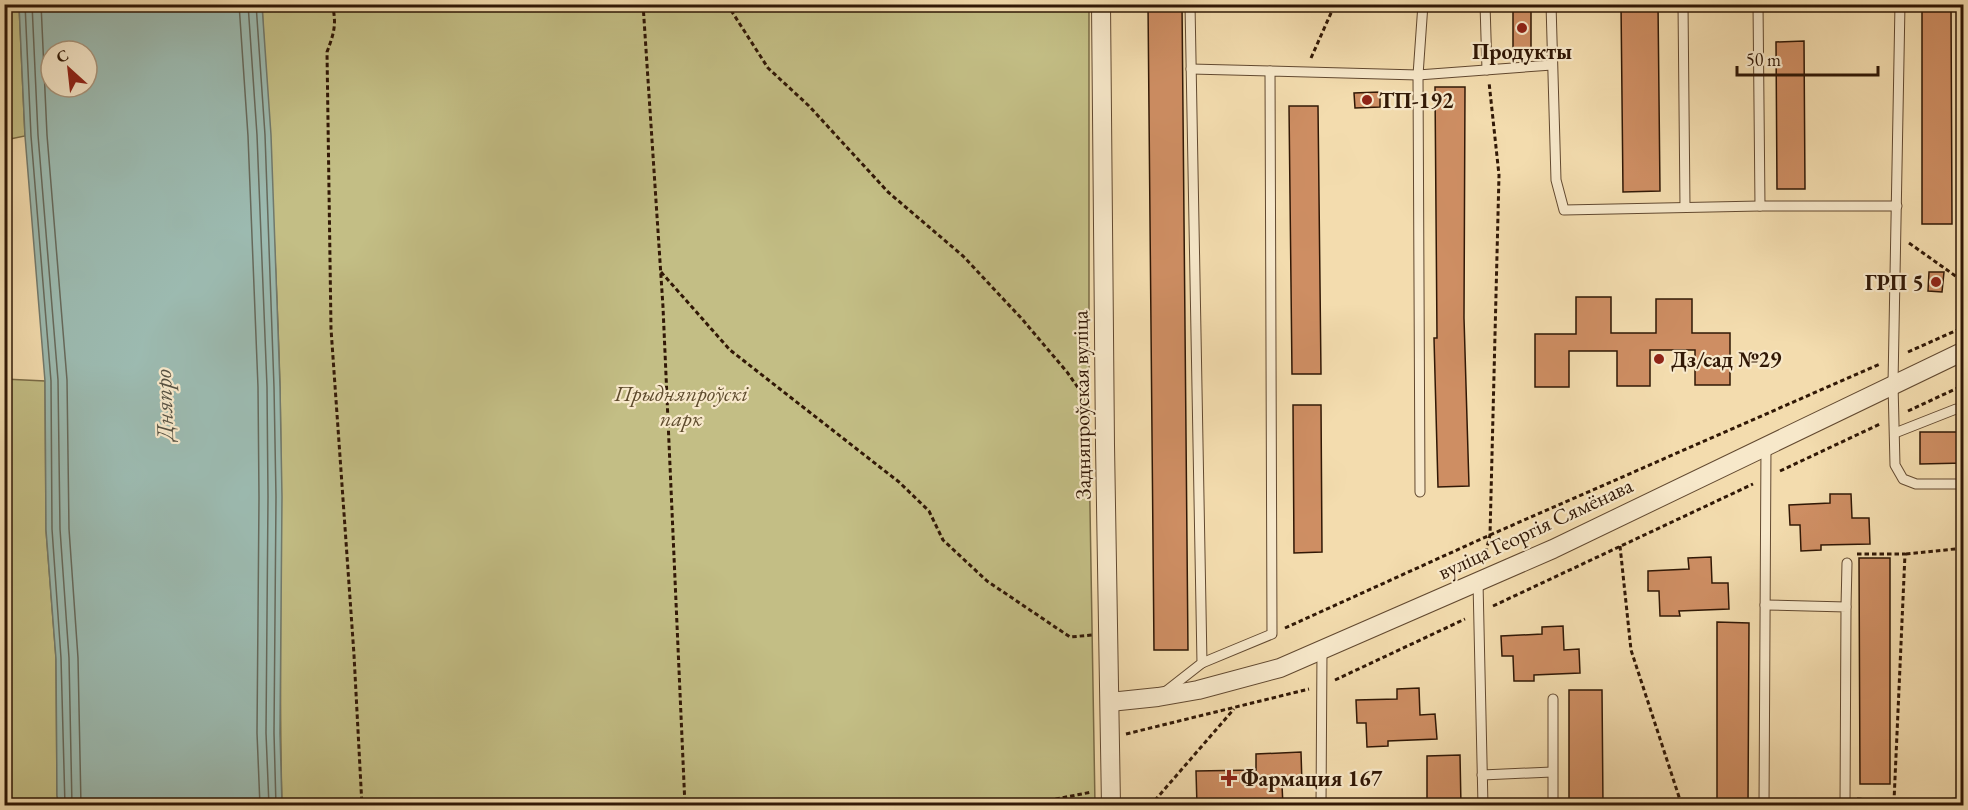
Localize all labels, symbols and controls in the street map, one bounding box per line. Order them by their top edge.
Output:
marker: Продукты [1515,21,1529,35]
place label: Продукты [1472,37,1572,66]
north arrow [39,39,99,99]
scale bar [1737,39,1878,77]
text: С [53,44,72,68]
text: 50 m [1746,48,1781,71]
place label: ТП-192 [1379,86,1454,115]
marker: ТП-192 [1360,93,1374,107]
place label: ГРП 5 [1865,268,1924,297]
marker: ГРП 5 [1929,275,1943,289]
street label: Задняпроўская вуліца [1065,310,1098,500]
place label: Дз/сад №29 [1671,345,1782,374]
marker: Дз/сад №29 [1652,352,1666,366]
water label: Дняпро [147,369,180,443]
park label: Прыдняпроўскі парк [613,379,749,433]
street label: вуліца Георгія Сямёнава [1433,470,1638,586]
place label: Фармация 167 [1241,764,1383,793]
marker: Фармация 167 [1222,771,1236,785]

